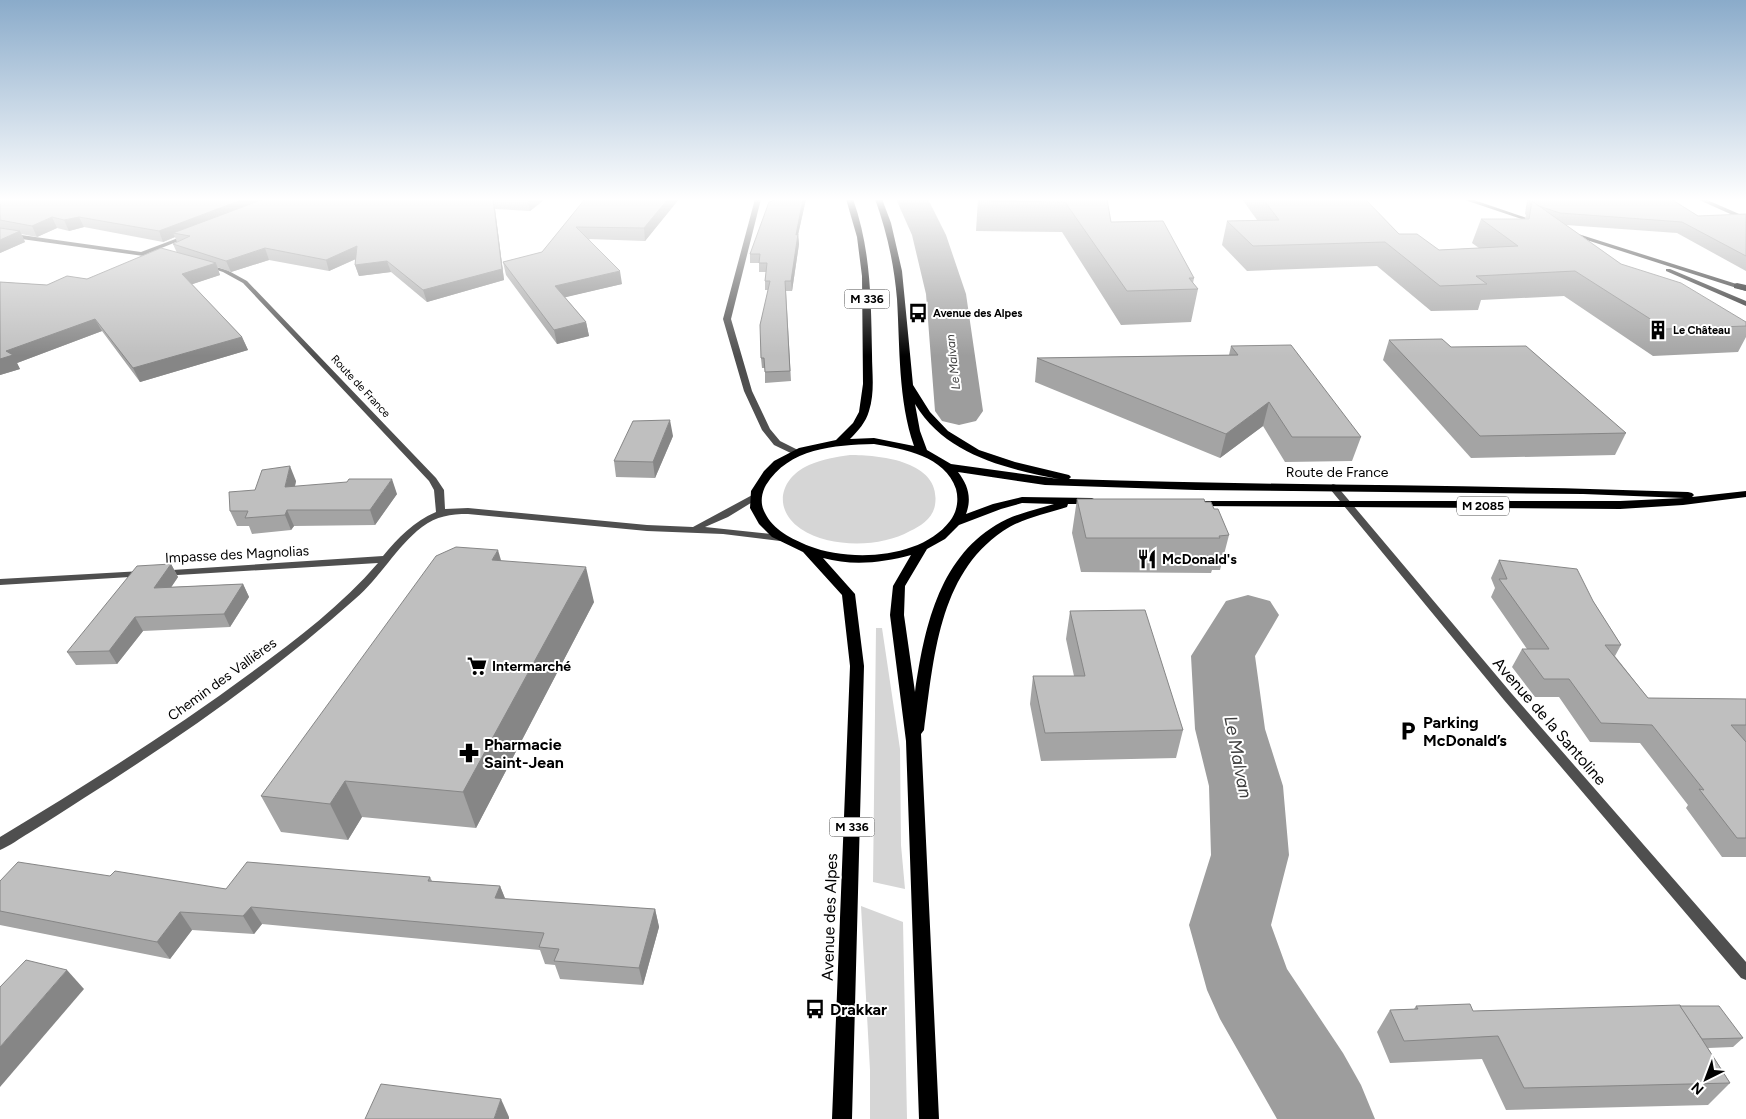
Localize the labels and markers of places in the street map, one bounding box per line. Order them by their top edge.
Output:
bus stop icon: Avenue des Alpes [907,302,929,324]
place label: Avenue des Alpes [933,307,1022,320]
building icon: Le Château [1647,319,1669,341]
place label: Le Château [1673,324,1730,337]
restaurant icon: McDonald's [1136,548,1158,570]
place label: McDonald's [1162,551,1237,568]
supermarket icon: Intermarché [466,655,488,677]
place label: Intermarché [492,658,571,675]
place label: Parking McDonald’s [1423,713,1507,750]
parking icon: Parking McDonald’s [1397,720,1419,742]
place label: Pharmacie Saint-Jean [484,735,564,772]
pharmacy icon: Pharmacie Saint-Jean [458,742,480,764]
bus stop icon: Drakkar [804,998,826,1020]
place label: Drakkar [830,1000,887,1019]

